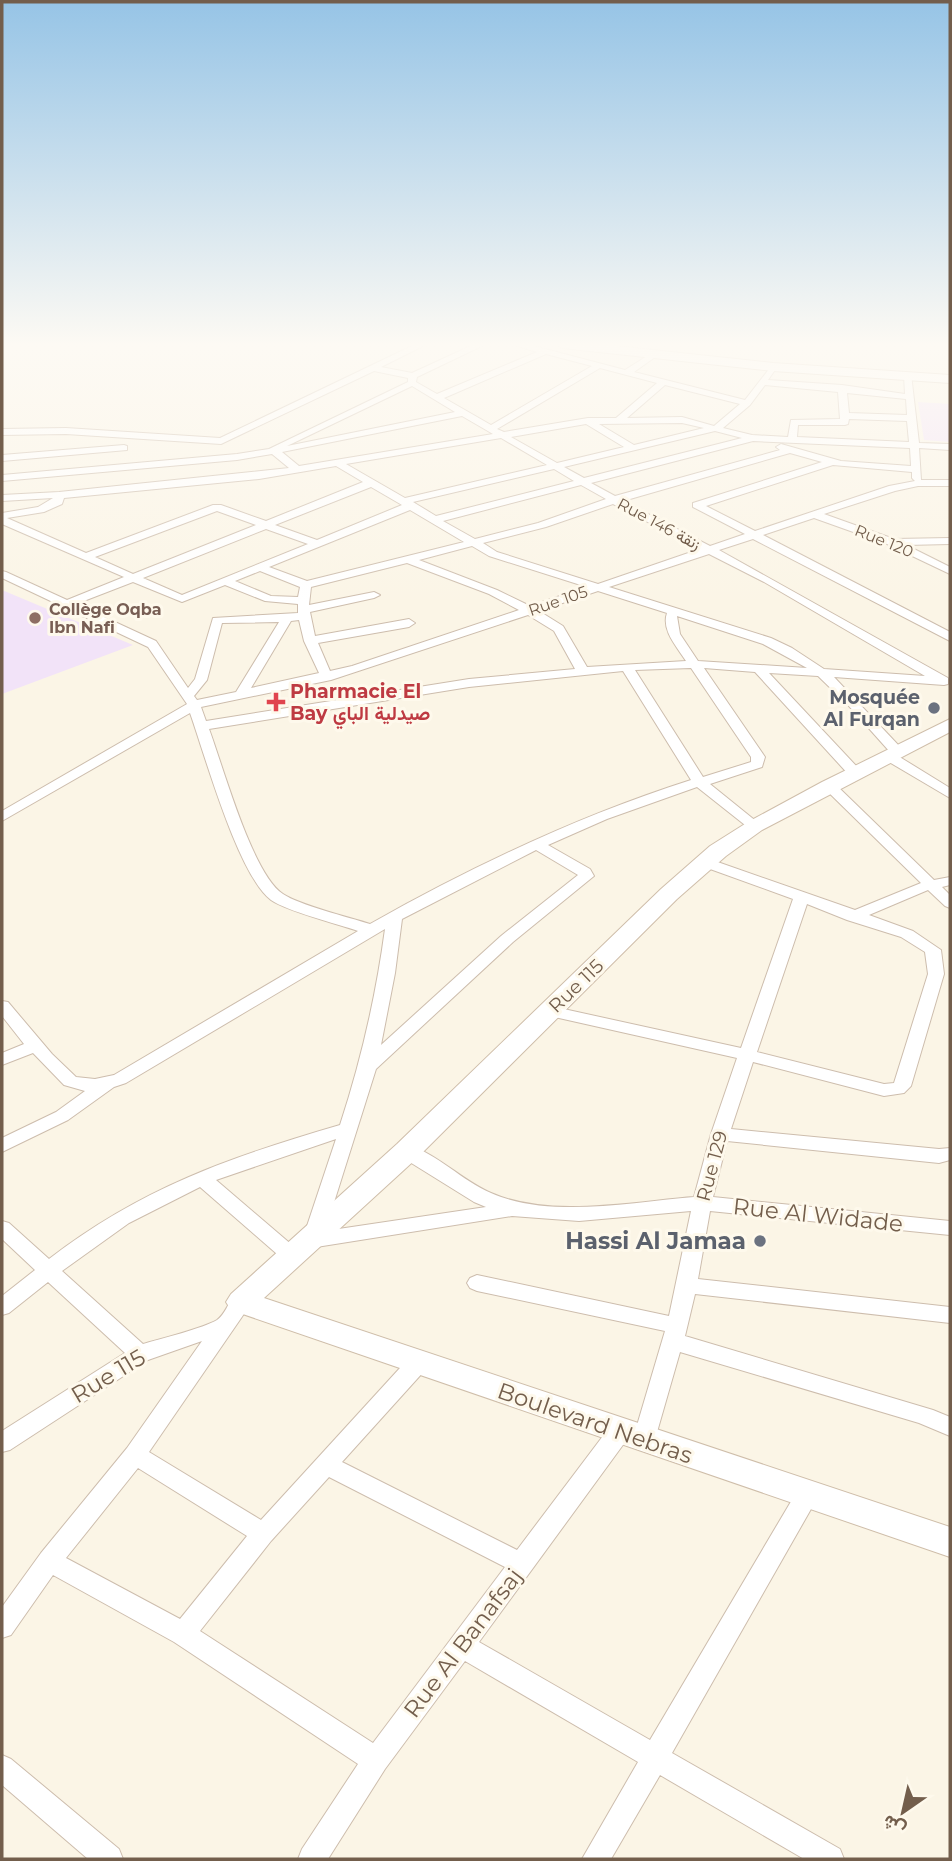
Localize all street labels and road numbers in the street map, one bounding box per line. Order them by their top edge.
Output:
street label: Rue 146 زنقة [614,494,704,555]
street label: Rue 120 [852,521,916,561]
street label: Rue 105 [526,582,590,620]
street label: Rue 115 [544,954,608,1018]
street label: Rue 129 [692,1128,732,1204]
street label: Rue Al Widade [732,1192,904,1238]
street label: Rue 115 [66,1343,150,1409]
street label: Boulevard Nebras [494,1376,696,1470]
street label: Rue Al Banafsaj [398,1563,528,1723]

